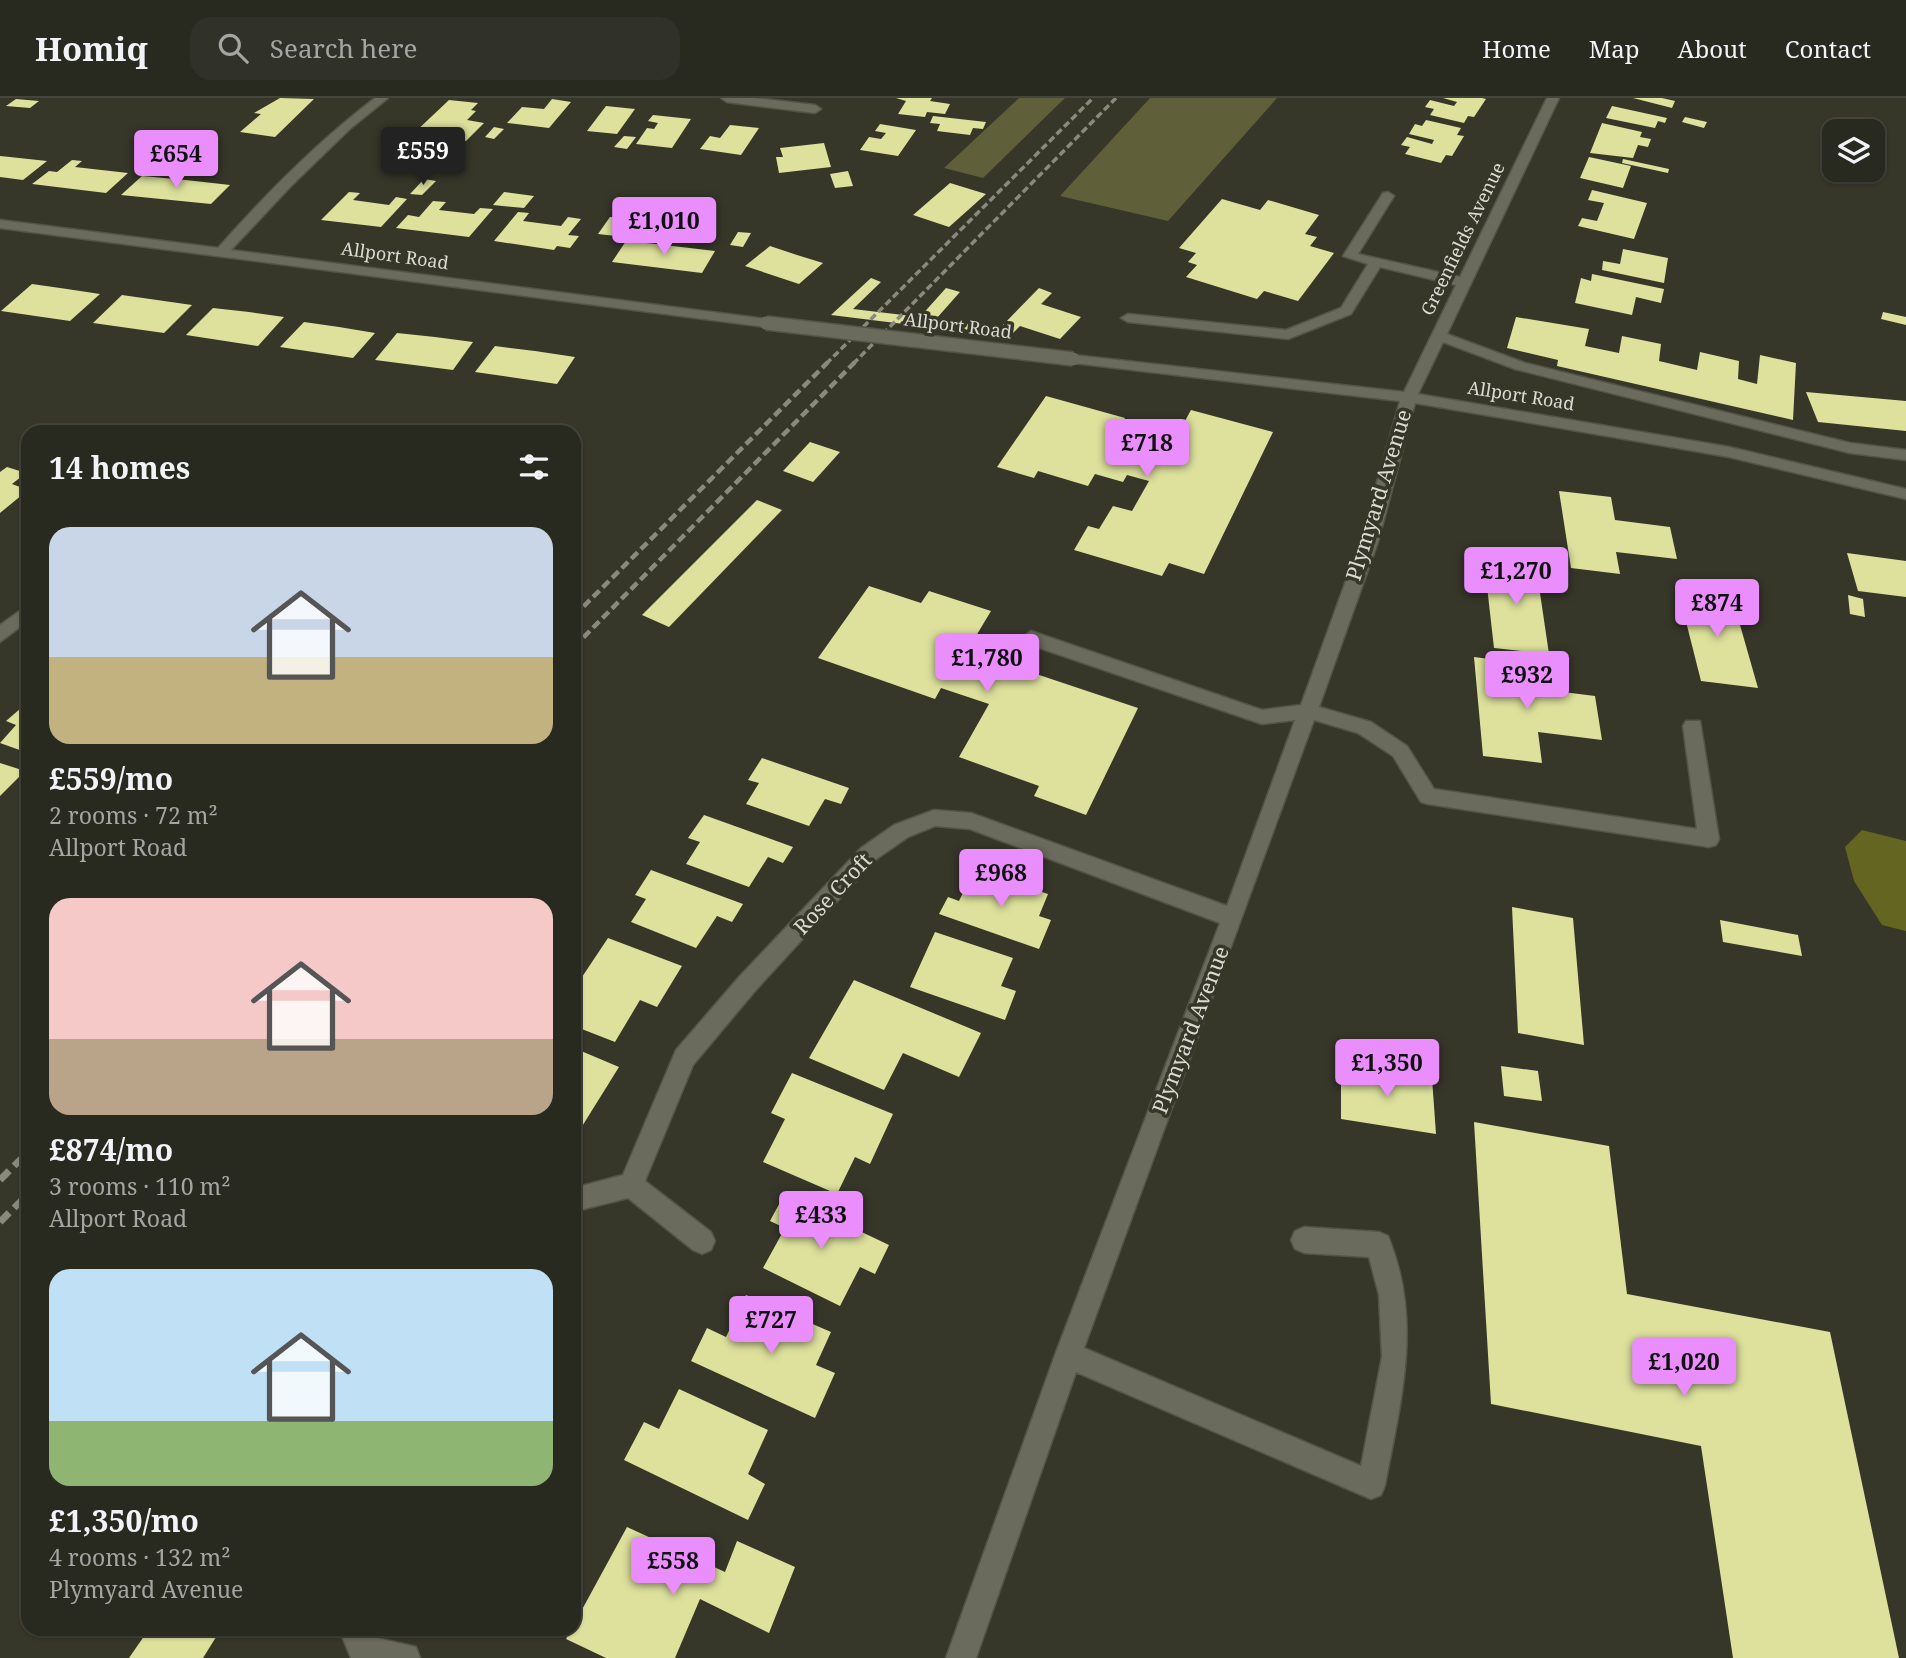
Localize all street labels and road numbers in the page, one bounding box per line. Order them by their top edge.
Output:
street label: Greenfields Avenue [1415,158,1510,319]
street label: Allport Road [340,236,450,274]
street label: Allport Road [903,307,1013,344]
street label: Allport Road [1466,375,1576,415]
street label: Plymyard Avenue [1339,406,1417,584]
street label: Rose Croft [787,846,877,940]
street label: Plymyard Avenue [1145,942,1235,1118]

